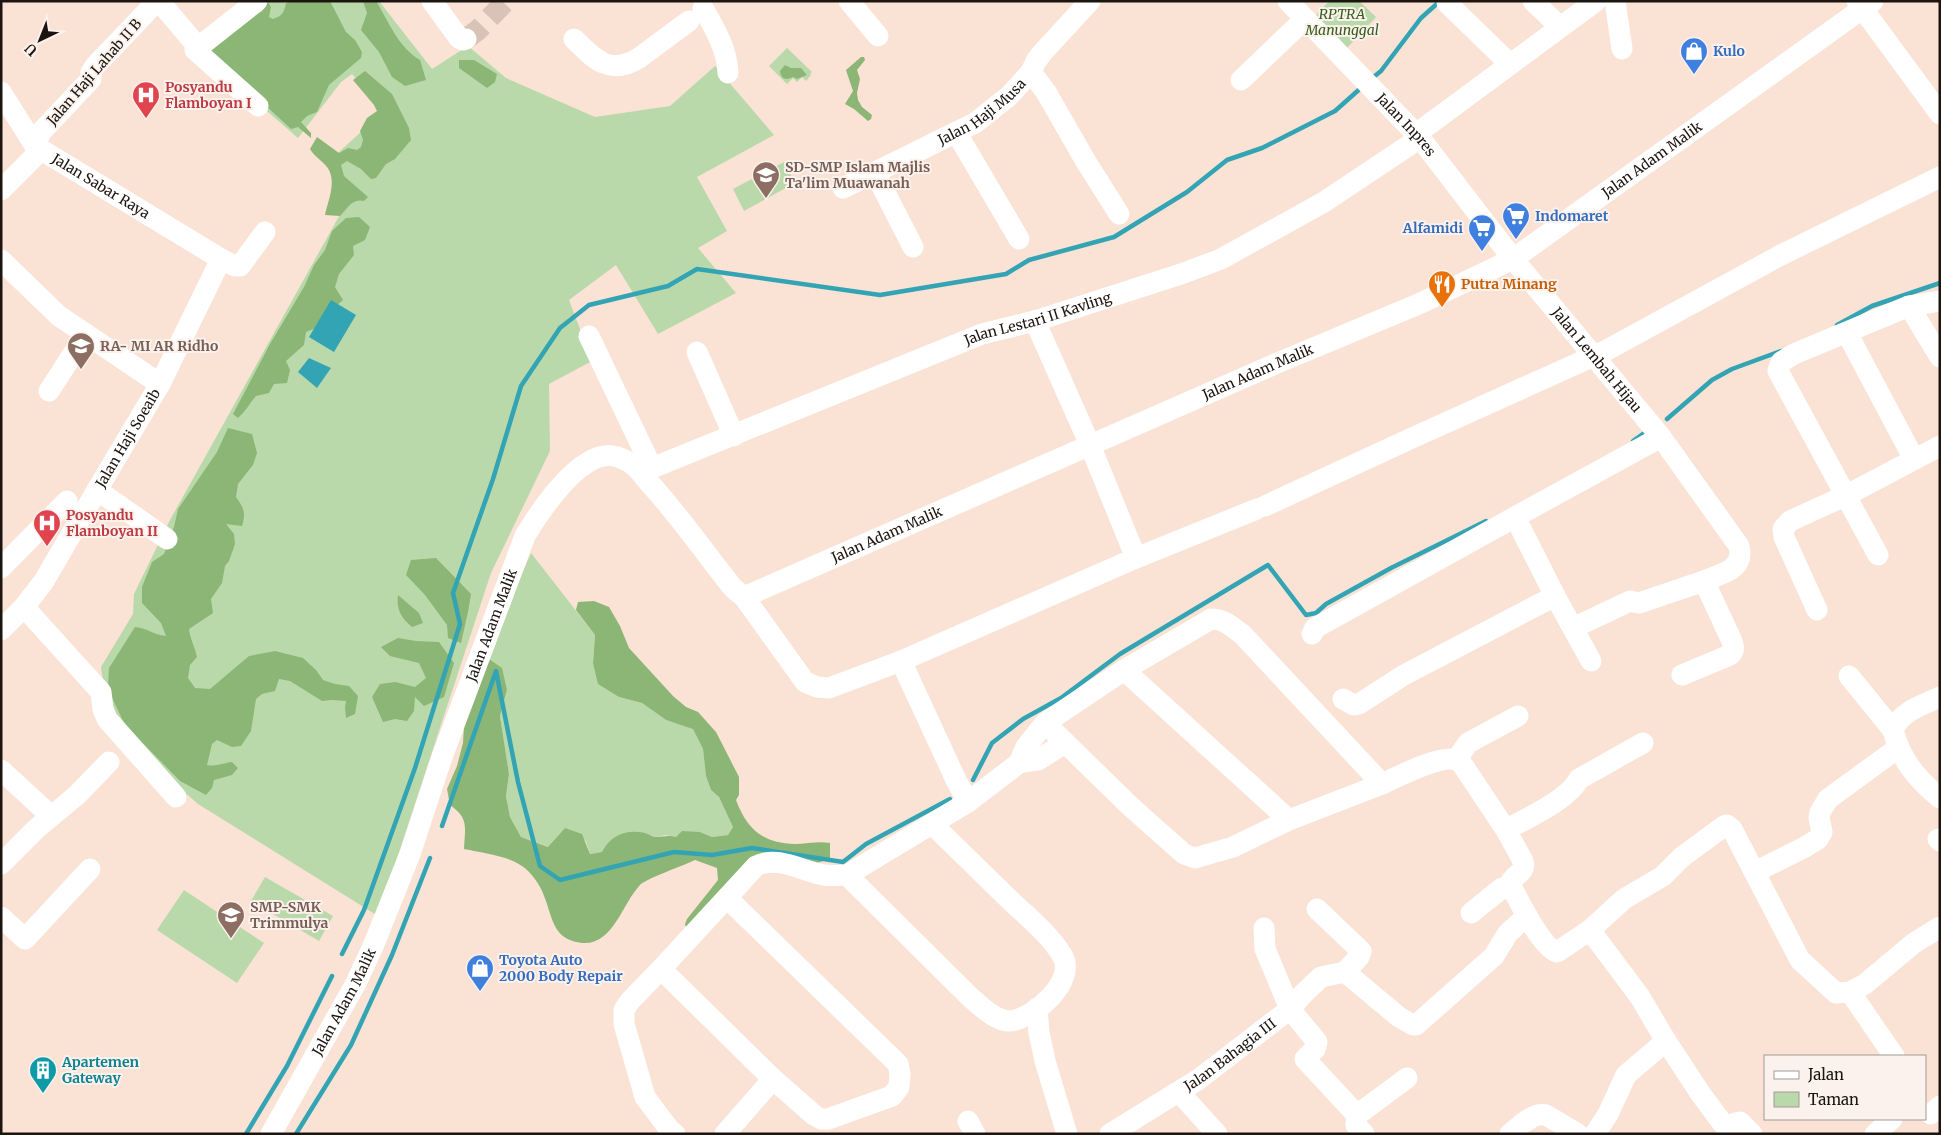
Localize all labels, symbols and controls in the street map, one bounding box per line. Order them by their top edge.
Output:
park label: RPTRA Manunggal [1304,5,1379,39]
north arrow [15,15,65,65]
street label: Jalan Haji Lahab II B [42,15,145,130]
shop icon: Kulo [1679,36,1709,75]
text: U [21,39,41,60]
place label: Kulo [1713,42,1745,60]
street label: Jalan Haji Musa [934,74,1030,149]
place label: Posyandu Flamboyan I [165,78,252,112]
hospital icon: Posyandu Flamboyan I [131,80,161,119]
street label: Jalan Inpres [1372,88,1440,160]
street label: Jalan Adam Malik [1597,117,1706,202]
street label: Jalan Sabar Raya [48,149,154,223]
place label: SD-SMP Islam Majlis Ta'lim Muawanah [785,158,930,192]
school or university icon: SD-SMP Islam Majlis Ta'lim Muawanah [751,160,781,199]
supermarket icon: Indomaret [1501,201,1531,240]
place label: Indomaret [1535,207,1609,225]
supermarket icon: Alfamidi [1467,213,1497,252]
place label: Alfamidi [1402,219,1463,237]
restaurant icon: Putra Minang [1427,269,1457,308]
place label: Putra Minang [1461,275,1557,293]
street label: Jalan Lestari II Kavling [961,288,1114,350]
street label: Jalan Lembah Hijau [1547,303,1646,416]
school or university icon: RA- MI AR Ridho [66,331,96,370]
place label: RA- MI AR Ridho [100,337,218,355]
street label: Jalan Adam Malik [1199,340,1316,404]
street label: Jalan Haji Soeaib [91,385,164,492]
street label: Jalan Adam Malik [828,502,945,567]
place label: Posyandu Flamboyan II [66,506,159,540]
hospital icon: Posyandu Flamboyan II [32,508,62,547]
street label: Jalan Adam Malik [462,566,521,685]
place label: SMP-SMK Trimmulya [250,898,329,932]
school or university icon: SMP-SMK Trimmulya [216,900,246,939]
street label: Jalan Adam Malik [308,945,380,1060]
place label: Toyota Auto 2000 Body Repair [499,951,623,985]
shop icon: Toyota Auto 2000 Body Repair [465,953,495,992]
street label: Jalan Bahagia III [1180,1014,1280,1096]
place label: Apartemen Gateway [61,1053,139,1087]
building icon: Apartemen Gateway [28,1055,58,1094]
legend [1764,1055,1926,1120]
text: Jalan [1807,1065,1844,1084]
text: Taman [1808,1090,1859,1109]

